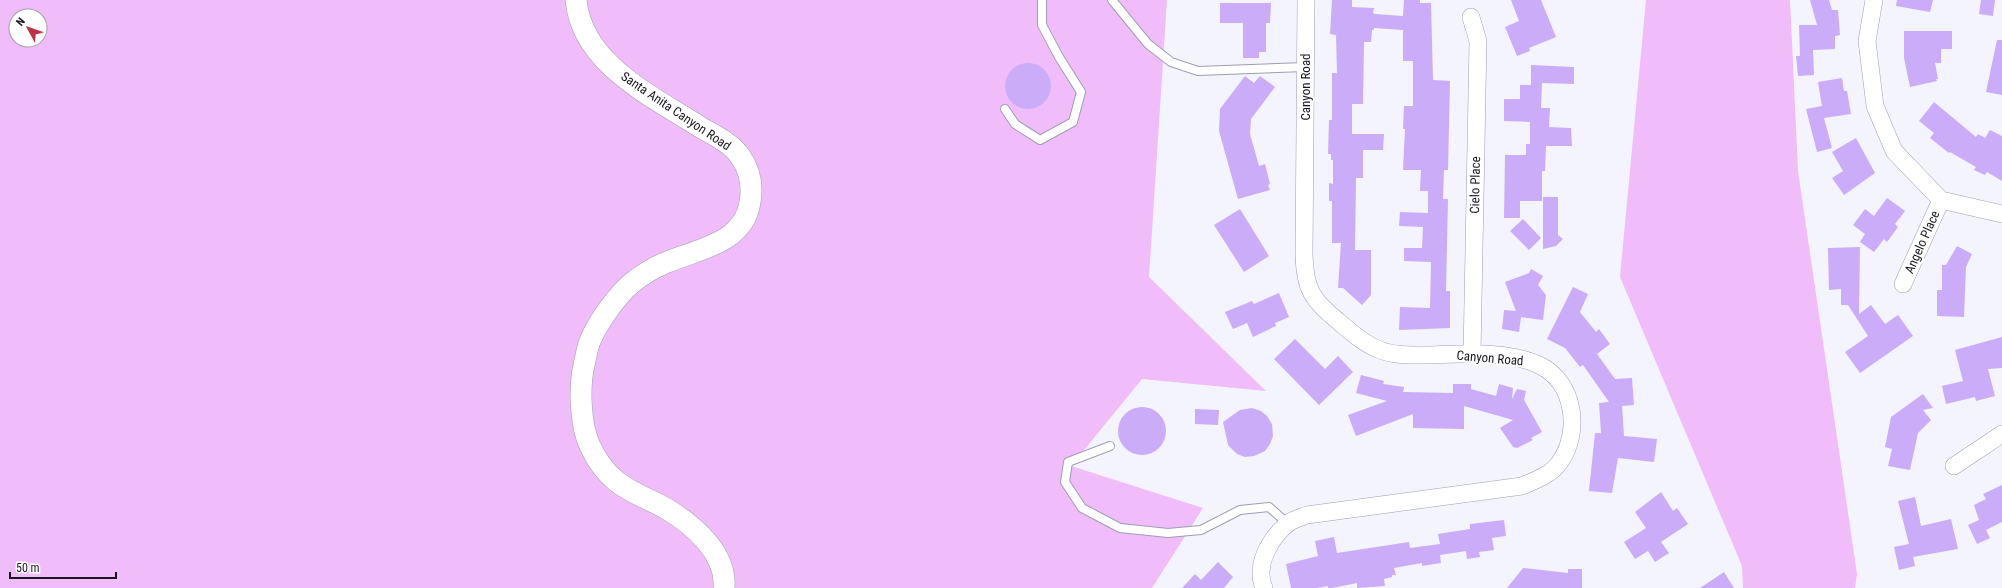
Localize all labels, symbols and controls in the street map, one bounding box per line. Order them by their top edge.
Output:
north arrow [8,8,48,48]
text: N [14,15,28,29]
street label: Canyon Road [1298,53,1313,121]
street label: Santa Anita Canyon Road [618,69,734,153]
street label: Cielo Place [1467,156,1483,214]
street label: Angelo Place [1901,208,1943,276]
street label: Canyon Road [1456,348,1524,368]
scale bar [10,554,116,580]
text: 50 m [16,561,40,575]

